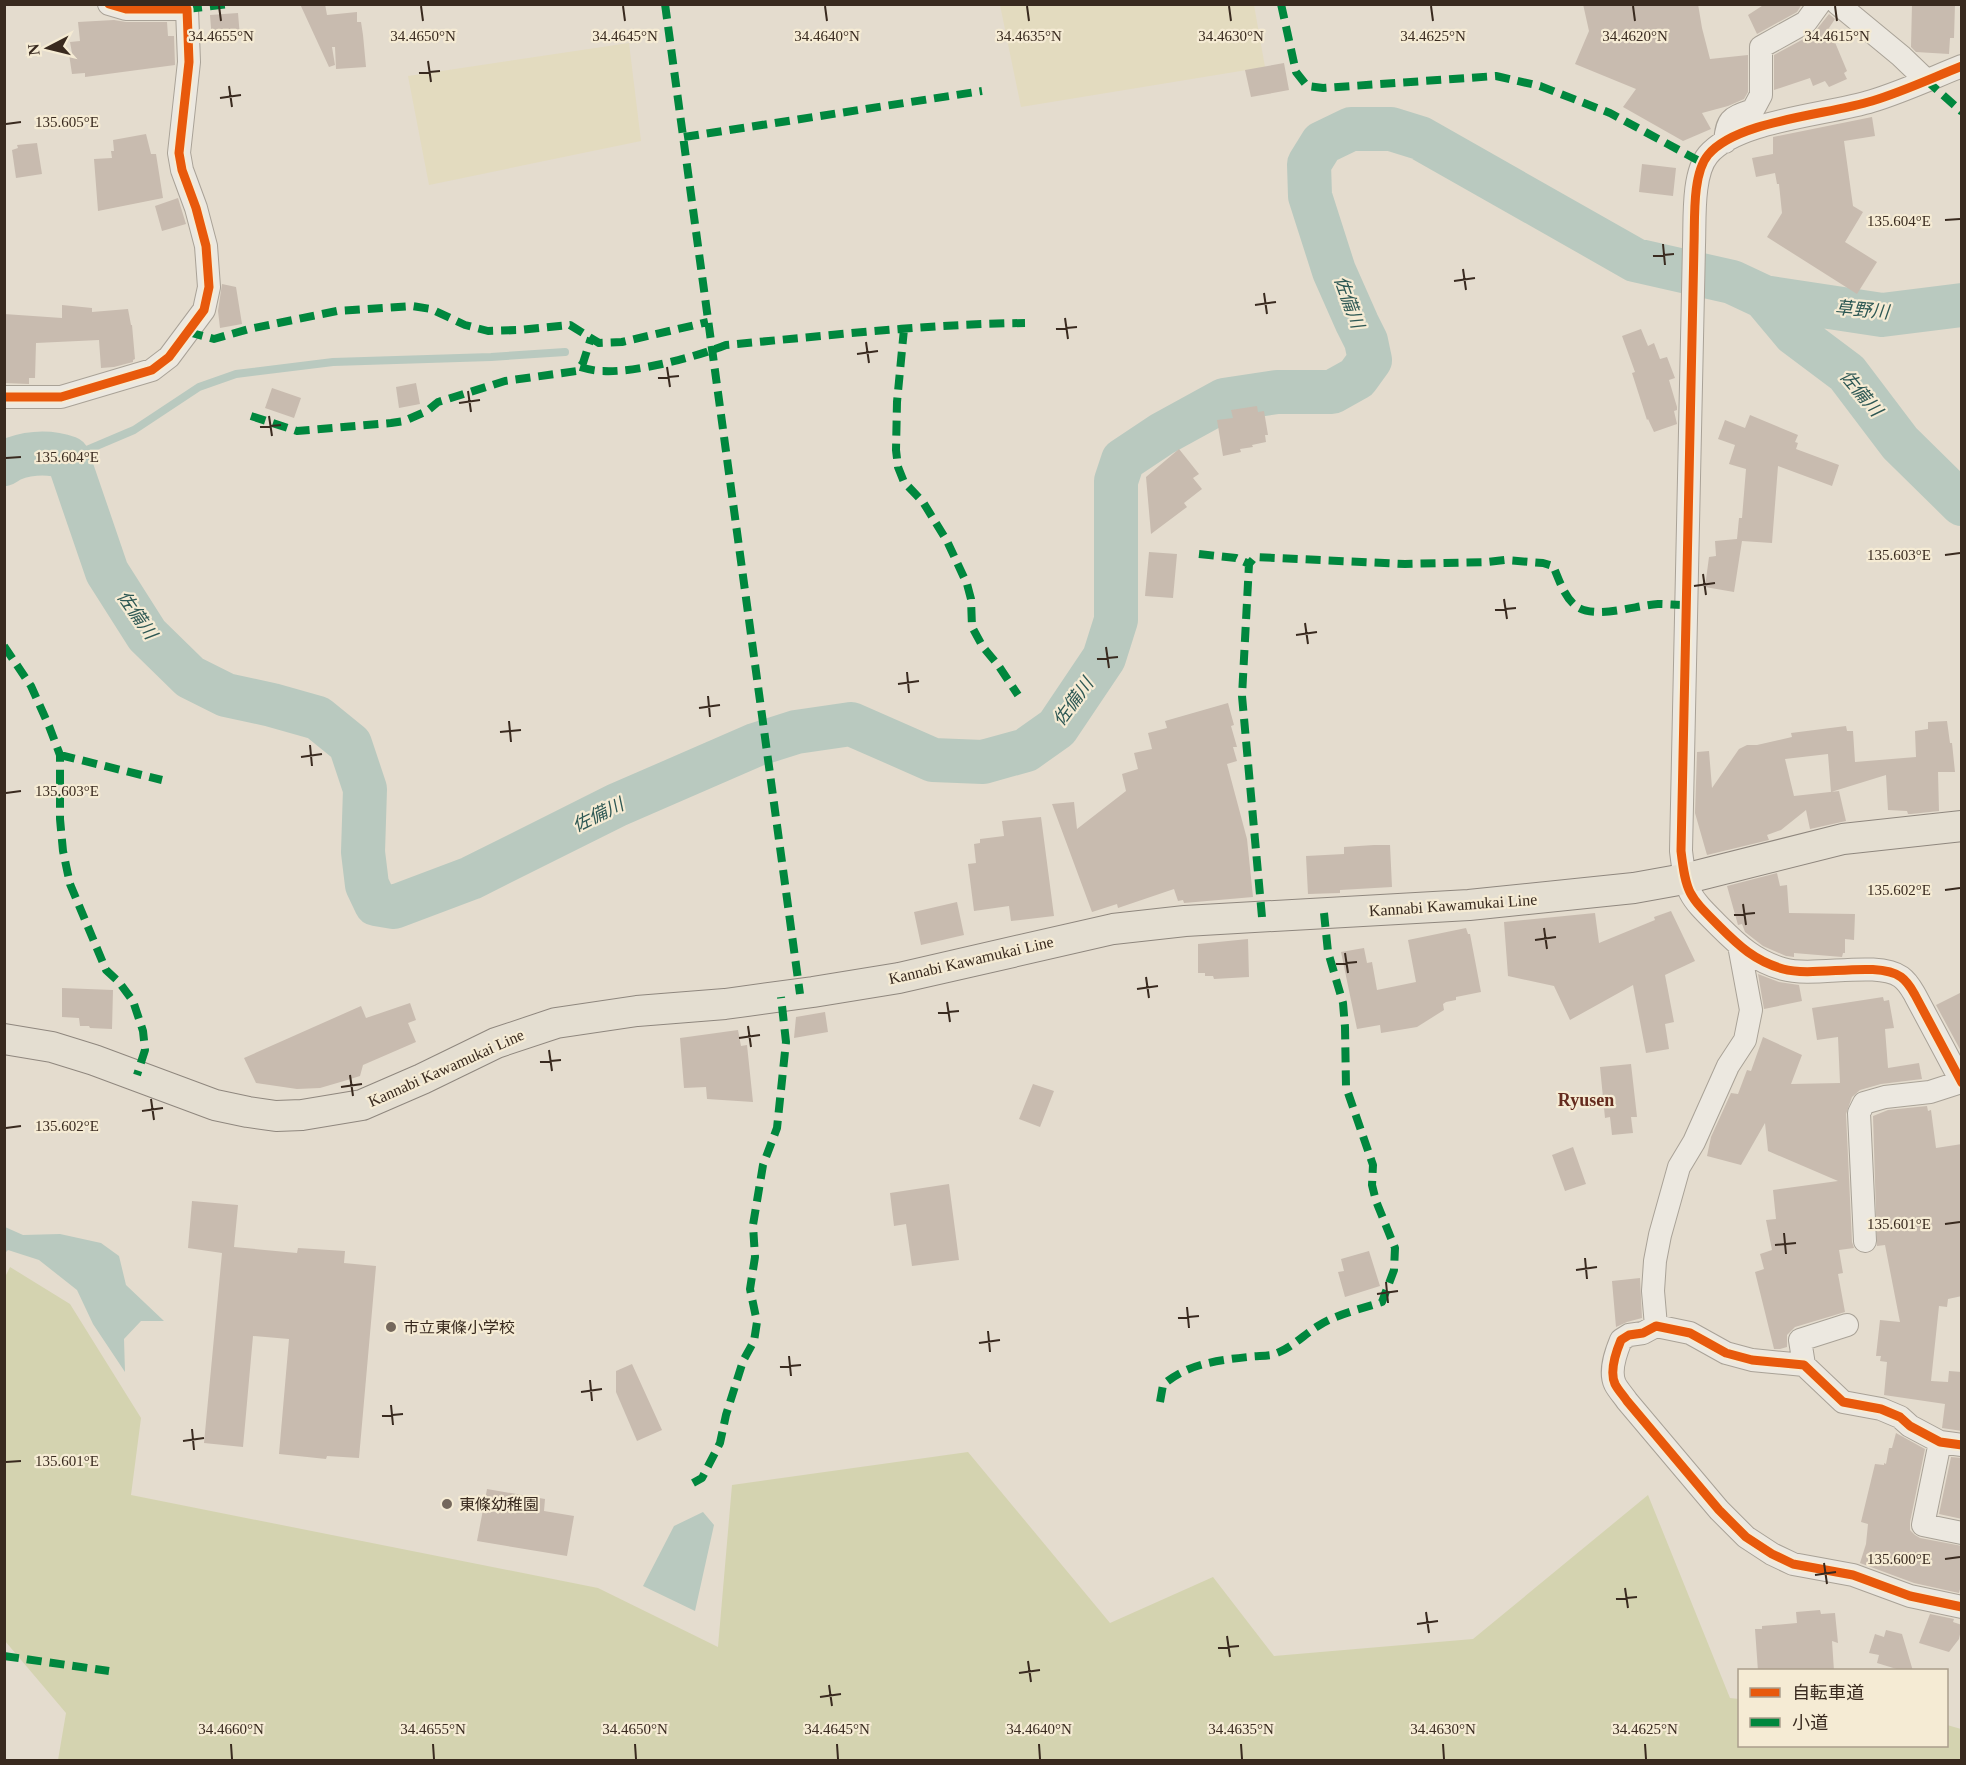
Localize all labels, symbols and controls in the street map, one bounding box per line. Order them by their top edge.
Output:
north arrow [18,18,78,78]
text: 34.4655°N [188,28,254,44]
text: 34.4650°N [390,28,456,44]
text: 34.4645°N [592,28,658,44]
text: 34.4640°N [794,28,860,44]
text: 34.4635°N [996,28,1062,44]
text: 34.4630°N [1198,28,1264,44]
text: 34.4625°N [1400,28,1466,44]
text: 34.4620°N [1602,28,1668,44]
text: 34.4615°N [1804,28,1870,44]
text: N [24,43,43,57]
text: 135.605°E [35,114,99,130]
text: 135.604°E [1867,213,1931,229]
water label: 佐備川 [1330,273,1368,333]
water label: 草野川 [1834,298,1892,322]
water label: 佐備川 [1836,366,1887,422]
text: 135.604°E [35,449,99,465]
text: 135.603°E [1867,547,1931,563]
water label: 佐備川 [113,587,162,644]
water label: 佐備川 [1049,673,1098,730]
text: 135.603°E [35,783,99,799]
water label: 佐備川 [569,793,628,836]
text: 135.602°E [1867,882,1931,898]
street label: Kannabi Kawamukai Line [1368,891,1538,919]
street label: Kannabi Kawamukai Line [887,933,1055,987]
street label: Kannabi Kawamukai Line [365,1026,527,1110]
district label: Ryusen [1558,1090,1614,1110]
text: 135.602°E [35,1118,99,1134]
text: 135.601°E [1867,1216,1931,1232]
place label: 市立東條小学校 [403,1319,515,1336]
marker: 市立東條小学校 [384,1320,398,1334]
text: 135.601°E [35,1453,99,1469]
place label: 東條幼稚園 [459,1496,539,1513]
marker: 東條幼稚園 [440,1497,454,1511]
text: 135.600°E [1867,1551,1931,1567]
legend [1738,1669,1948,1747]
text: 自転車道 [1792,1683,1864,1703]
text: 小道 [1792,1713,1828,1733]
text: 34.4660°N [198,1721,264,1737]
text: 34.4655°N [400,1721,466,1737]
text: 34.4650°N [602,1721,668,1737]
text: 34.4645°N [804,1721,870,1737]
text: 34.4640°N [1006,1721,1072,1737]
text: 34.4635°N [1208,1721,1274,1737]
text: 34.4630°N [1410,1721,1476,1737]
text: 34.4625°N [1612,1721,1678,1737]

